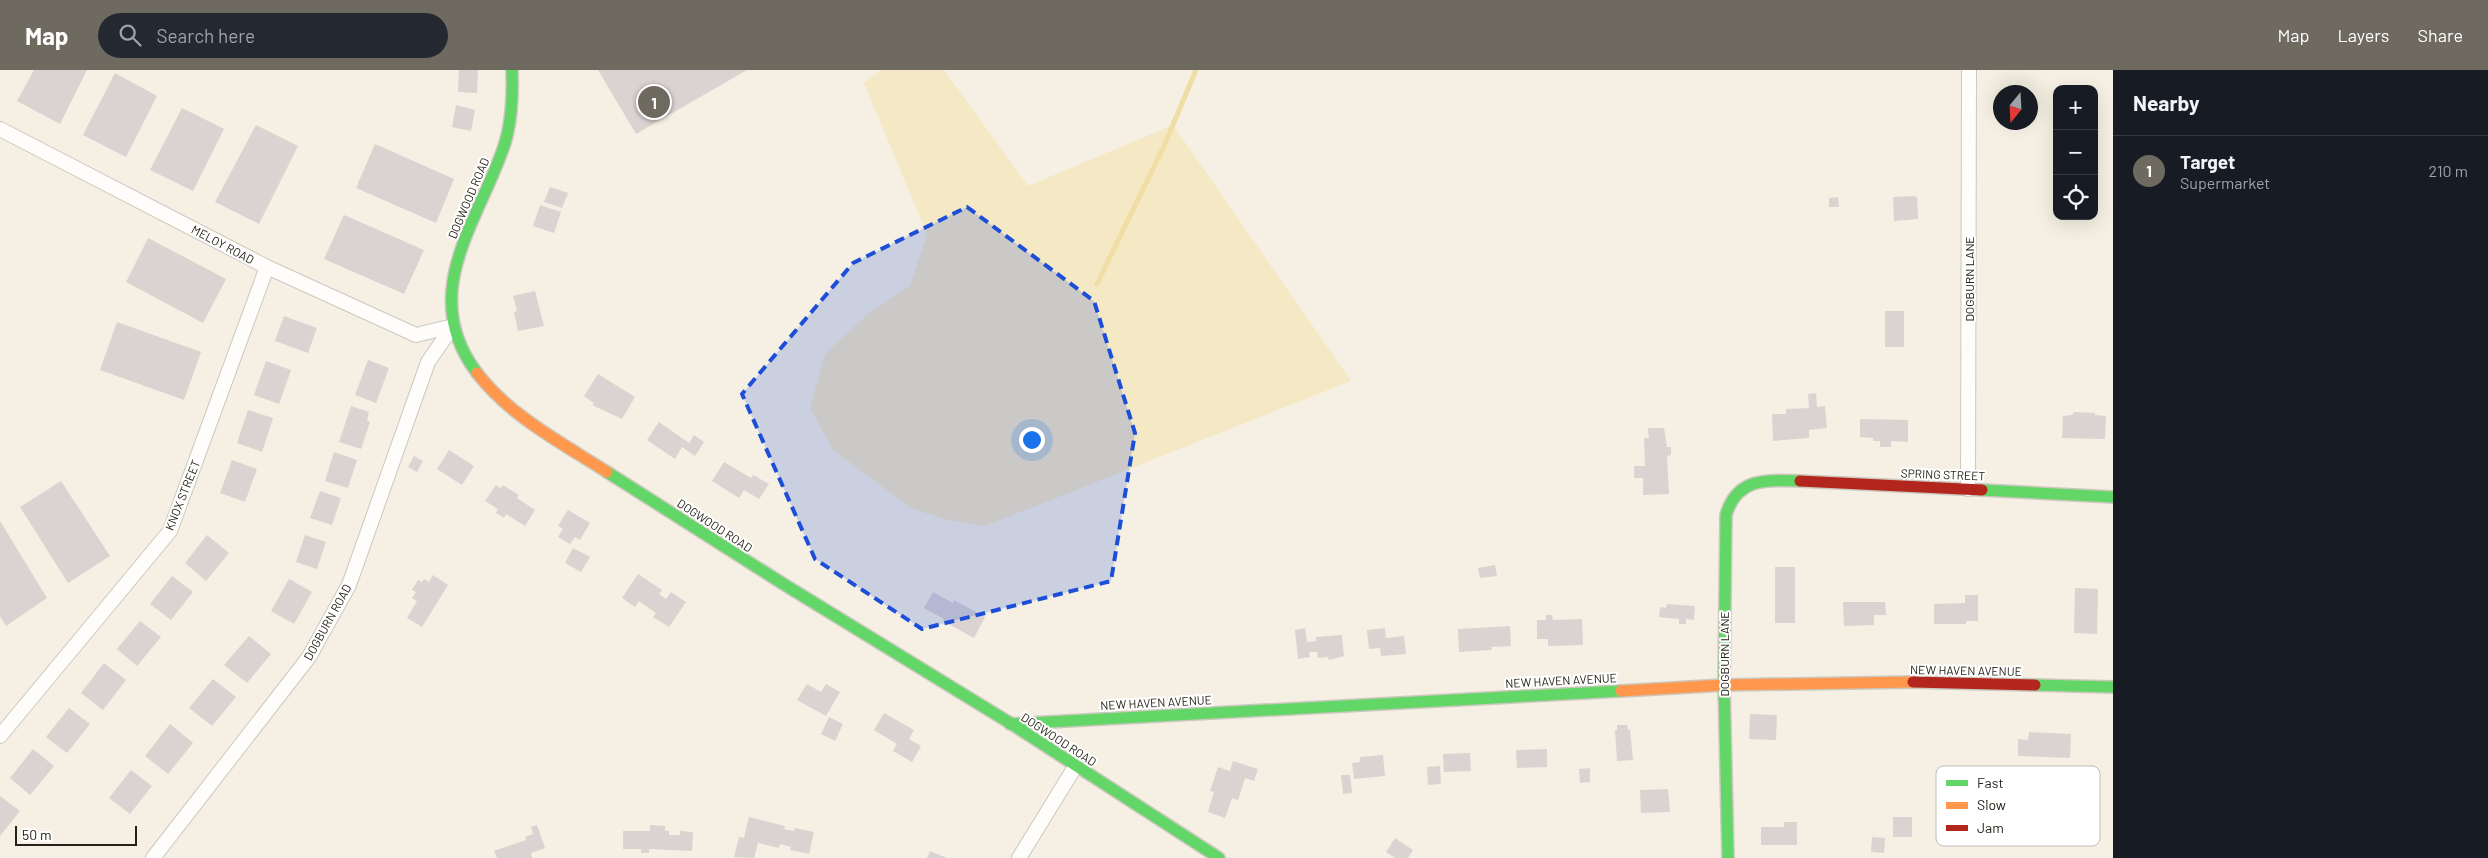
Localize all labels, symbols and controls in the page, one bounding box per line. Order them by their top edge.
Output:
search box [98,13,448,58]
text: Map [25,21,68,50]
icon: search [116,21,144,49]
text: Search here [156,24,255,47]
text: Map [2277,24,2309,46]
text: Layers [2337,24,2390,46]
text: Share [2418,24,2463,46]
pin: 1 [638,83,670,121]
north arrow [1993,85,2038,130]
map controls [2053,85,2098,220]
button: + [2053,85,2098,130]
text: Nearby [2133,90,2199,115]
button: − [2053,130,2098,175]
text: Target [2180,150,2235,173]
street label: DOGWOOD ROAD [445,155,491,241]
text: 1 [2146,161,2152,180]
text: 210 m [2429,161,2468,180]
text: Supermarket [2180,173,2270,192]
button: locate [2053,175,2098,220]
street label: MELOY ROAD [189,222,257,266]
street label: DOGBURN LANE [1962,236,1976,322]
your location [1019,427,1045,453]
street label: KNOX STREET [162,458,203,532]
street label: SPRING STREET [1900,466,1986,482]
street label: DOGWOOD ROAD [675,496,755,554]
street label: DOGBURN ROAD [300,581,354,663]
street label: DOGBURN LANE [1717,611,1731,697]
street label: NEW HAVEN AVENUE [1910,662,2022,678]
street label: NEW HAVEN AVENUE [1505,670,1617,690]
street label: NEW HAVEN AVENUE [1100,692,1212,712]
street label: DOGWOOD ROAD [1019,710,1099,768]
legend [1936,766,2100,846]
text: Fast [1977,774,2003,791]
text: Slow [1977,796,2006,813]
text: Jam [1977,819,2004,836]
scale bar [15,823,138,846]
text: 50 m [22,826,51,843]

